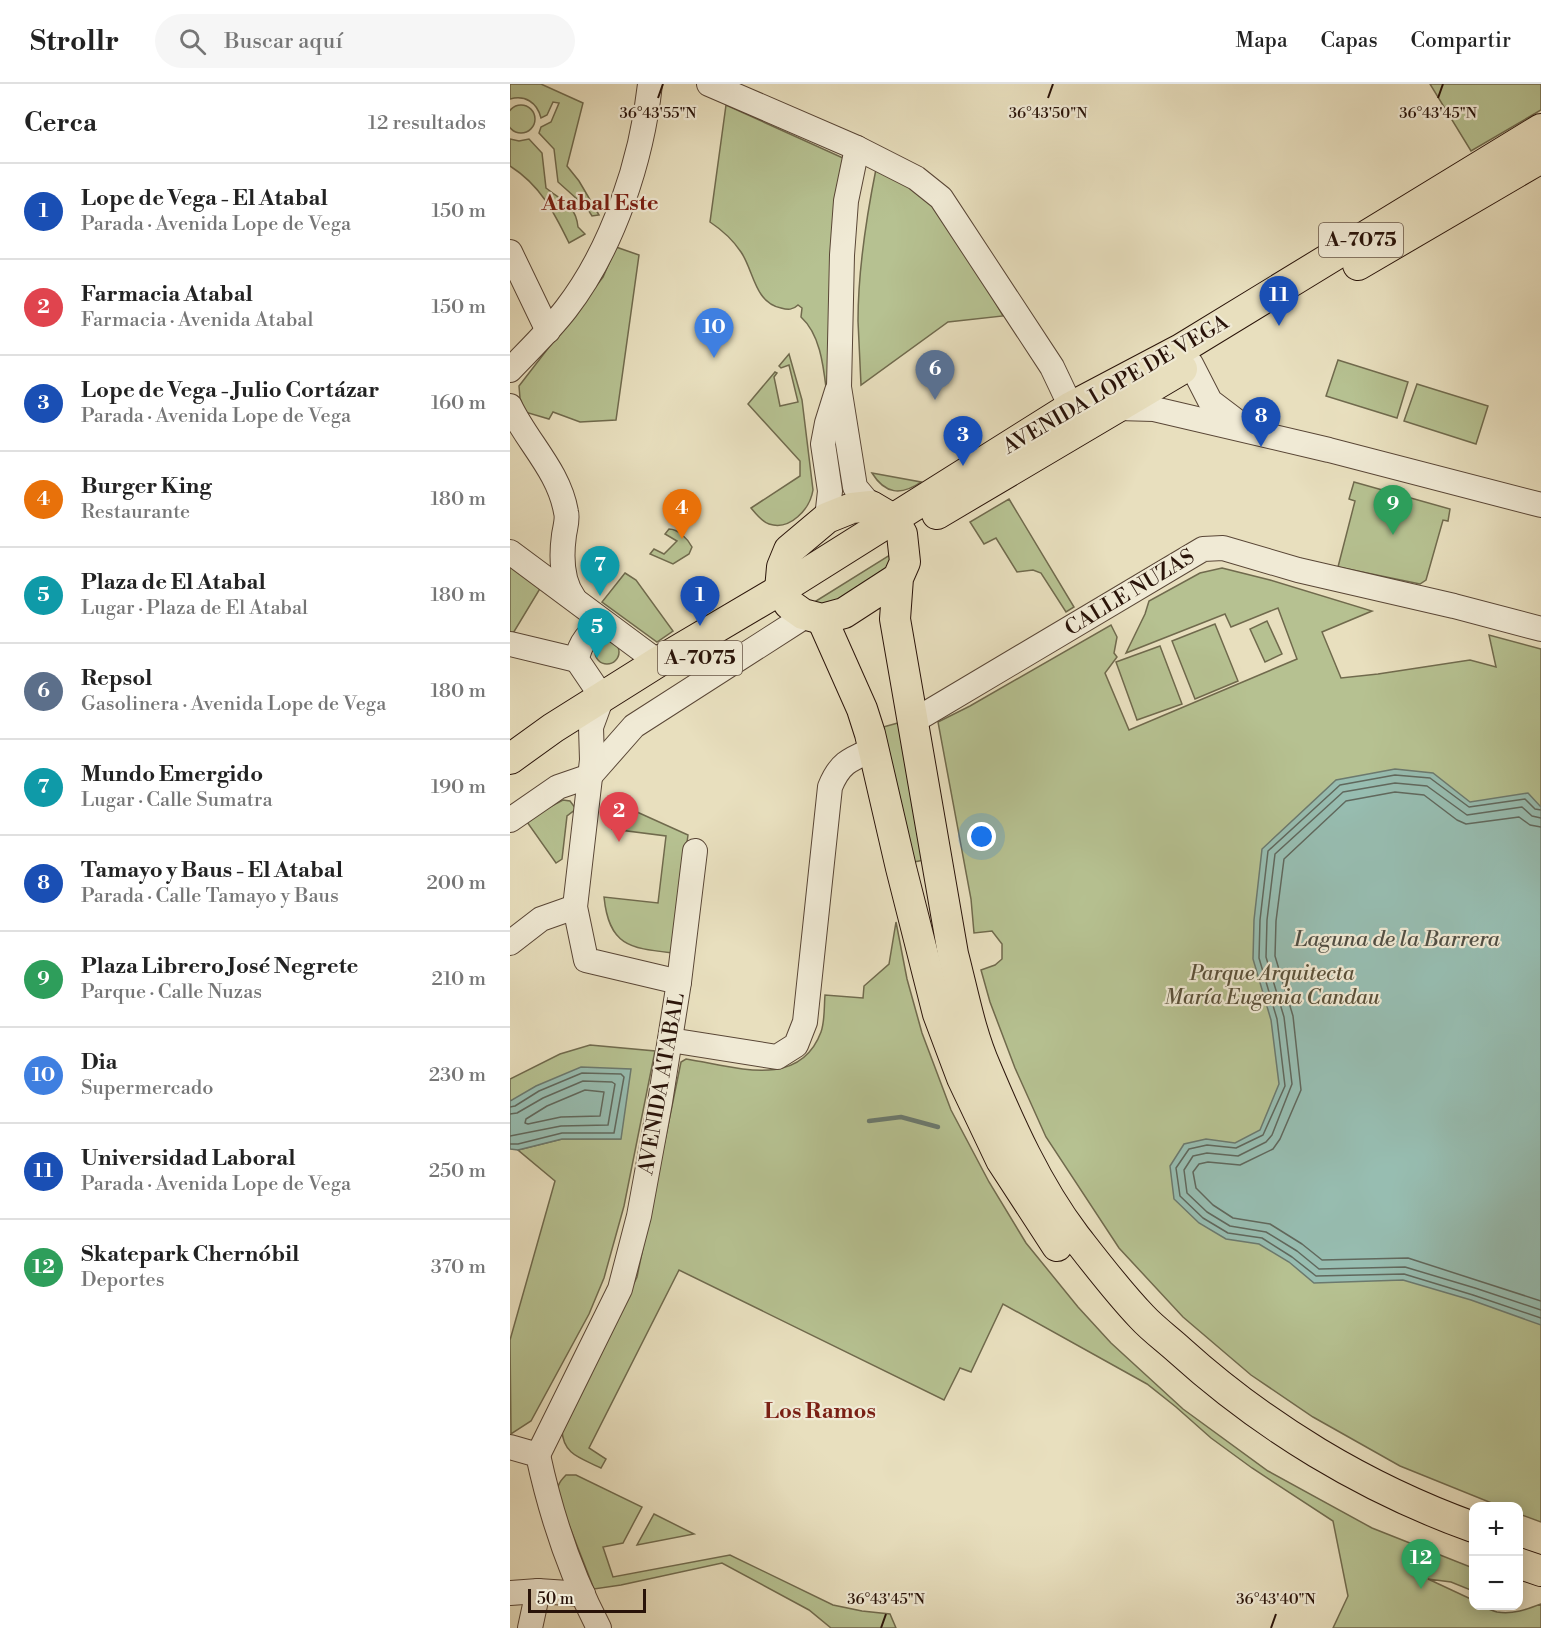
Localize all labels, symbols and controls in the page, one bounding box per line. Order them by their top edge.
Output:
search box [155,14,575,68]
text: Strollr [30,24,119,59]
icon: search [176,25,209,58]
text: Buscar aquí [224,28,343,55]
text: Mapa [1236,28,1288,54]
text: Capas [1321,28,1378,54]
text: Compartir [1411,28,1511,54]
text: 36°43'55"N [620,104,697,123]
text: 36°43'50"N [1009,104,1087,123]
text: 36°43'45"N [1399,104,1477,123]
text: Cerca [24,107,97,139]
text: 12 resultados [368,111,486,136]
text: Lope de Vega - El Atabal [81,185,328,212]
district label: Atabal Este [540,190,659,217]
text: 1 [39,199,48,224]
text: 150 m [431,199,486,224]
text: Parada · Avenida Lope de Vega [81,212,351,237]
road number: A-7075 [1319,223,1403,257]
pin: 11 [1260,276,1298,326]
text: Farmacia Atabal [81,281,253,308]
text: 2 [37,295,50,320]
text: 150 m [431,295,486,320]
text: Farmacia · Avenida Atabal [81,308,313,333]
pin: 10 [694,308,734,358]
street label: AVENIDA LOPE DE VEGA [998,309,1234,461]
pin: 6 [916,350,954,400]
text: Lope de Vega - Julio Cortázar [81,377,379,404]
text: 3 [37,391,50,416]
text: 160 m [431,391,486,416]
pin: 8 [1242,398,1281,447]
text: Parada · Avenida Lope de Vega [81,404,351,429]
pin: 3 [944,416,982,466]
text: Burger King [81,473,212,500]
pin: 9 [1374,486,1412,535]
text: 4 [37,487,50,512]
text: 180 m [431,487,486,512]
pin: 4 [662,490,702,539]
text: Restaurante [81,500,190,525]
street label: CALLE NUZAS [1060,544,1200,642]
pin: 7 [580,546,620,596]
text: Plaza de El Atabal [81,569,266,596]
pin: 1 [680,576,720,626]
text: 5 [37,583,50,608]
text: 180 m [431,583,486,608]
text: Lugar · Plaza de El Atabal [81,596,308,621]
pin: 5 [578,608,616,658]
road number: A-7075 [658,641,742,675]
text: Repsol [81,665,152,692]
text: 6 [37,679,50,704]
text: 180 m [431,679,486,704]
text: Gasolinera · Avenida Lope de Vega [81,692,386,717]
text: Mundo Emergido [81,761,263,788]
text: 7 [38,775,49,800]
text: 190 m [431,775,486,800]
text: Lugar · Calle Sumatra [81,788,273,813]
pin: 2 [600,792,638,842]
your location [967,822,996,851]
text: Tamayo y Baus - El Atabal [81,857,343,884]
text: 8 [37,871,50,896]
text: 200 m [426,871,486,896]
text: Parada · Calle Tamayo y Baus [81,884,339,909]
water label: Laguna de la Barrera [1293,926,1501,953]
text: Plaza Librero José Negrete [81,953,358,980]
park label: Parque Arquitecta María Eugenia Candau [1164,961,1380,1011]
text: 9 [37,967,50,992]
text: 210 m [431,967,486,992]
text: Parque · Calle Nuzas [81,980,262,1005]
street label: AVENIDA ATABAL [633,991,691,1178]
text: Dia [81,1049,117,1076]
text: 10 [32,1063,55,1088]
text: 230 m [429,1063,486,1088]
text: Supermercado [81,1076,213,1101]
text: Universidad Laboral [81,1145,295,1172]
text: 11 [34,1159,53,1184]
text: 250 m [429,1159,486,1184]
text: Parada · Avenida Lope de Vega [81,1172,351,1197]
text: Skatepark Chernóbil [81,1241,299,1268]
text: 12 [32,1255,55,1280]
text: 370 m [431,1255,486,1280]
text: Deportes [81,1268,164,1293]
district label: Los Ramos [764,1398,876,1425]
map controls [1469,1502,1523,1610]
button: + [1469,1502,1523,1556]
pin: 12 [1402,1540,1440,1589]
button: − [1469,1556,1523,1610]
scale bar [528,1586,646,1614]
text: 50 m [537,1589,574,1609]
text: 36°43'45"N [847,1590,925,1609]
text: 36°43'40"N [1236,1590,1316,1609]

